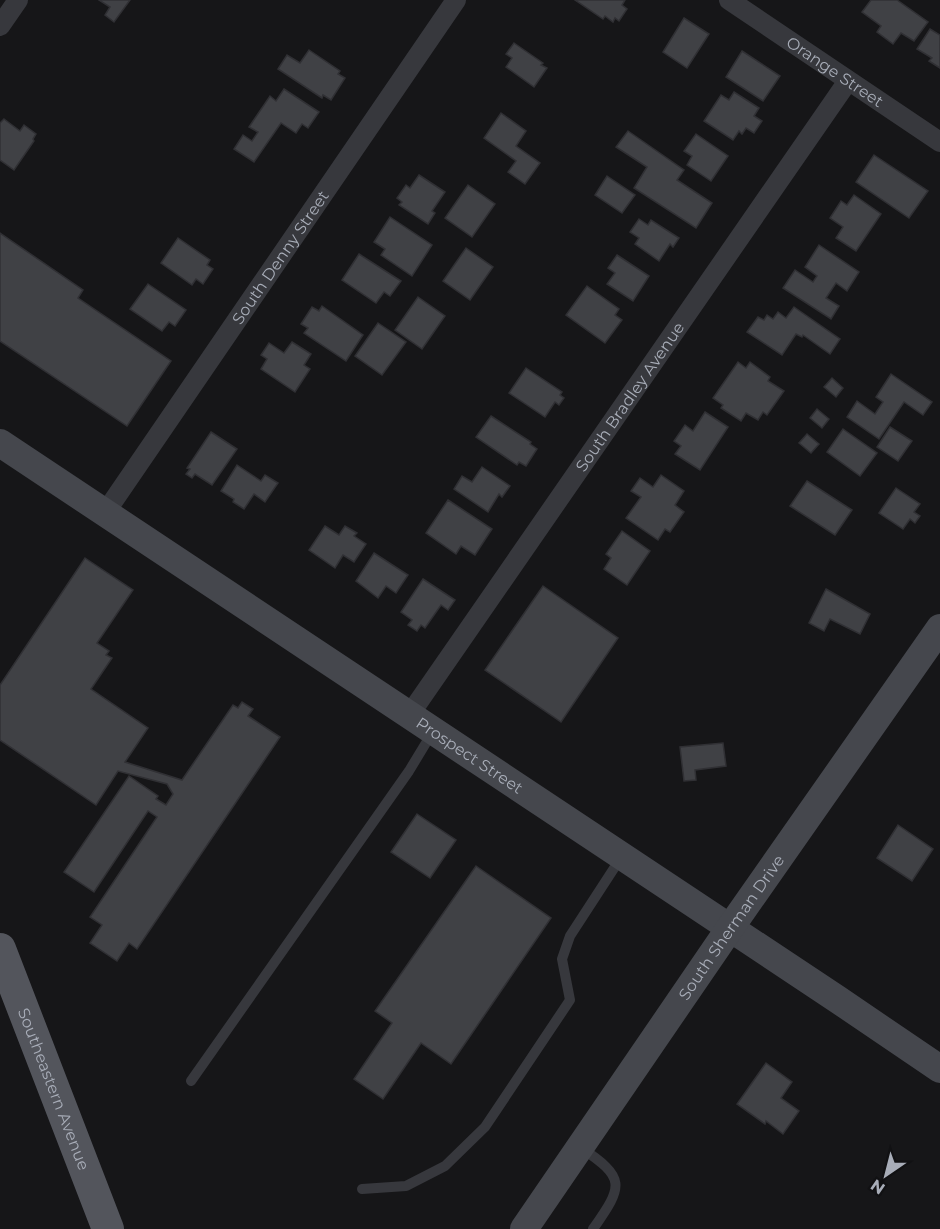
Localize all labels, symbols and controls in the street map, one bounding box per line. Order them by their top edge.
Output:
street label: Orange Street [783,32,888,111]
street label: South Denny Street [228,186,333,328]
street label: South Bradley Avenue [571,318,688,475]
street label: Prospect Street [413,713,527,798]
street label: South Sherman Drive [674,851,788,1003]
street label: Southeastern Avenue [14,1005,94,1173]
north arrow [856,1145,916,1205]
text: N [867,1175,888,1198]

